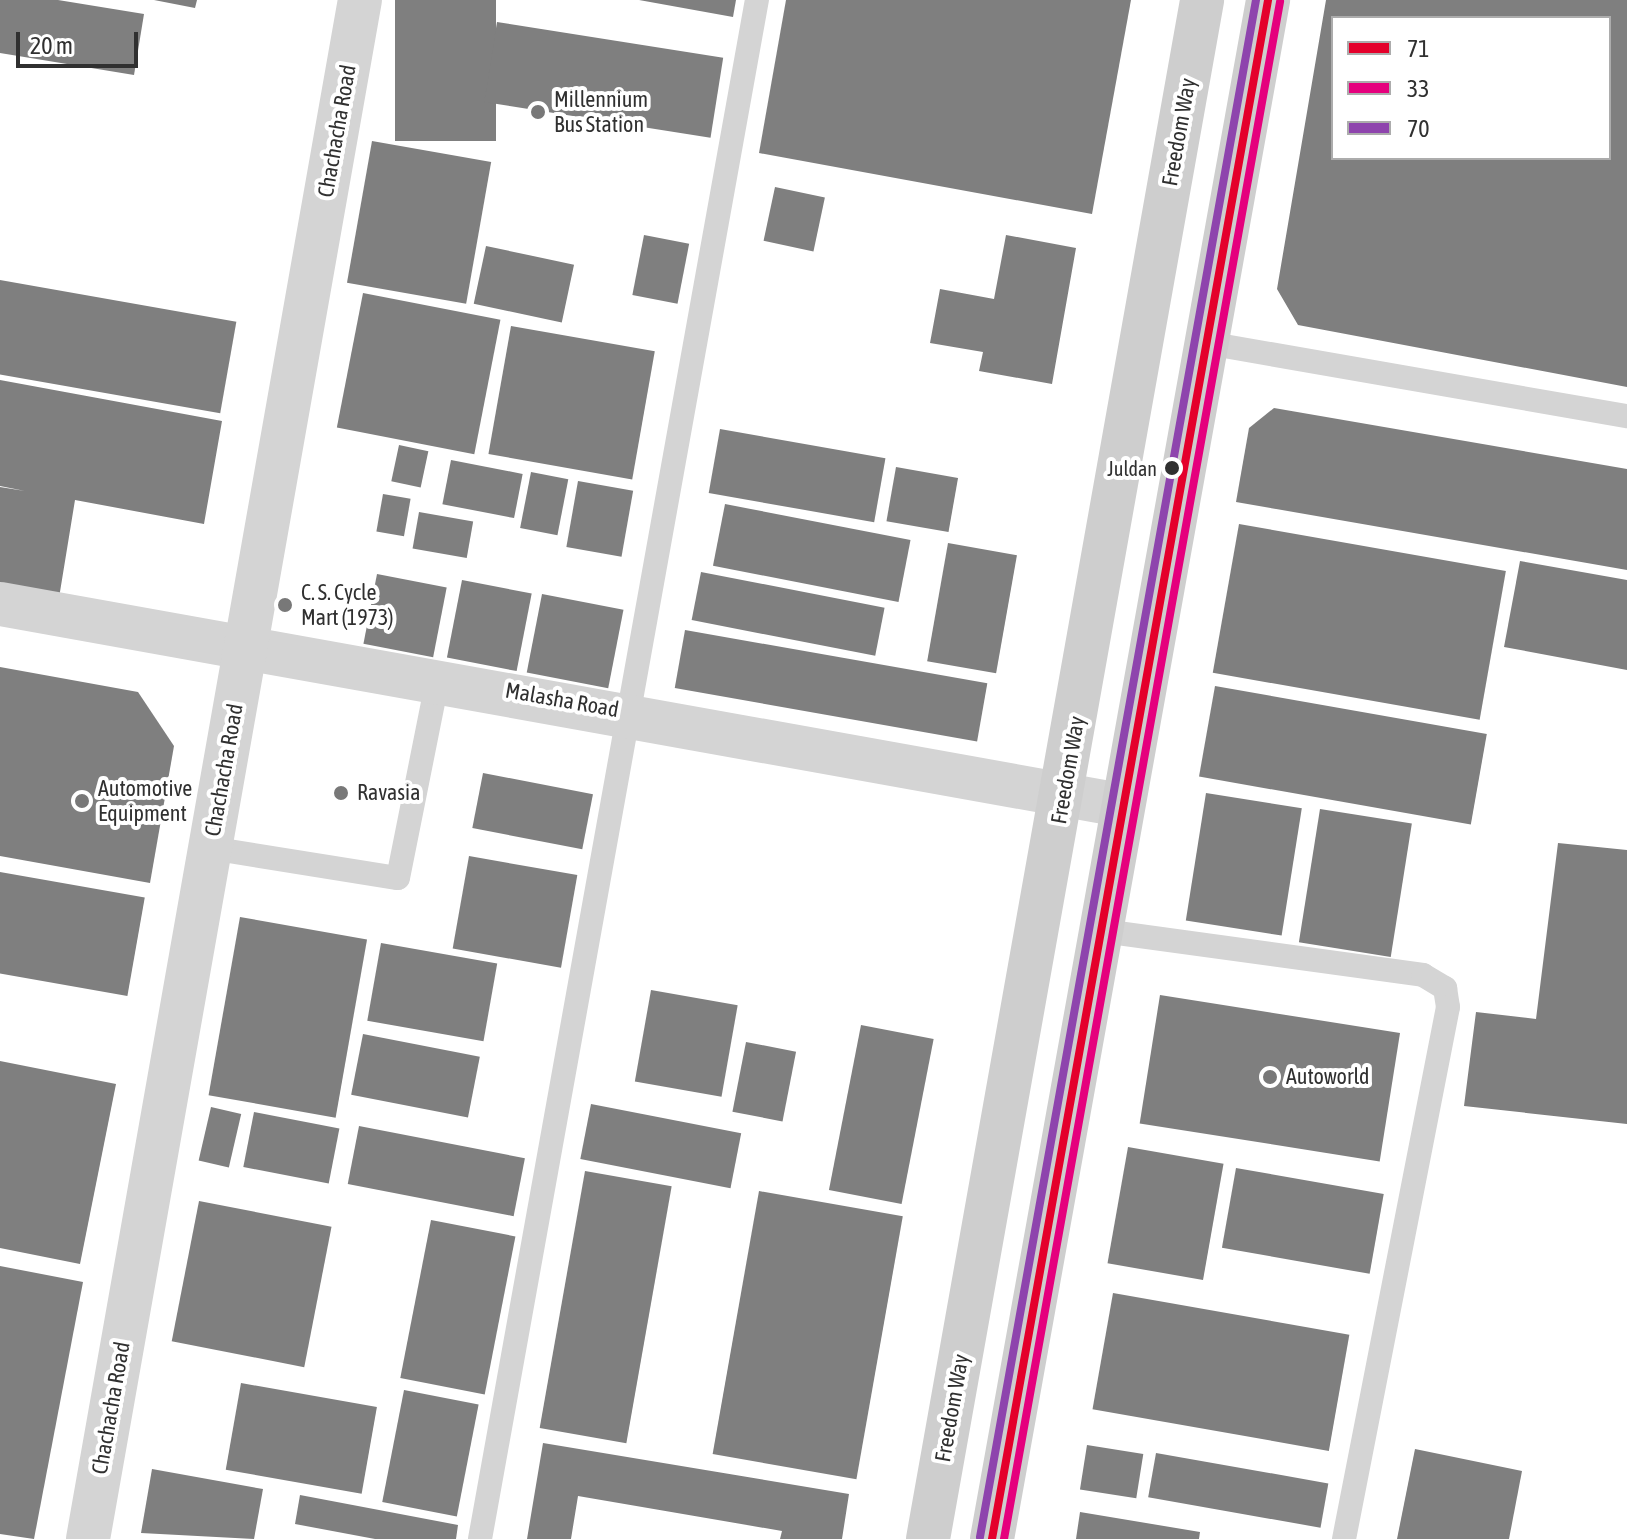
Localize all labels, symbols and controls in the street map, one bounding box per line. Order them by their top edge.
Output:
scale bar [20,16,142,66]
legend [1331,16,1611,160]
text: 20 m [30,32,73,59]
text: 71 [1407,35,1430,62]
street label: Chachacha Road [312,63,362,199]
text: 33 [1407,75,1430,102]
street label: Freedom Way [1157,76,1201,188]
place label: Millennium Bus Station [554,86,648,138]
marker: Millennium Bus Station [529,103,547,121]
text: 70 [1407,115,1430,142]
place label: Juldan [1107,456,1157,480]
marker: Juldan [1164,460,1180,476]
place label: C. S. Cycle Mart (1973) [301,579,394,630]
marker: C. S. Cycle Mart (1973) [276,596,294,614]
street label: Malasha Road [503,677,621,723]
street label: Chachacha Road [199,702,249,838]
street label: Freedom Way [1046,714,1090,826]
place label: Automotive Equipment [98,775,192,826]
place label: Ravasia [357,780,420,806]
marker: Ravasia [332,784,350,802]
marker: Automotive Equipment [73,792,91,810]
place label: Autoworld [1286,1064,1369,1090]
marker: Autoworld [1261,1068,1279,1086]
street label: Chachacha Road [86,1340,136,1476]
street label: Freedom Way [930,1352,974,1464]

